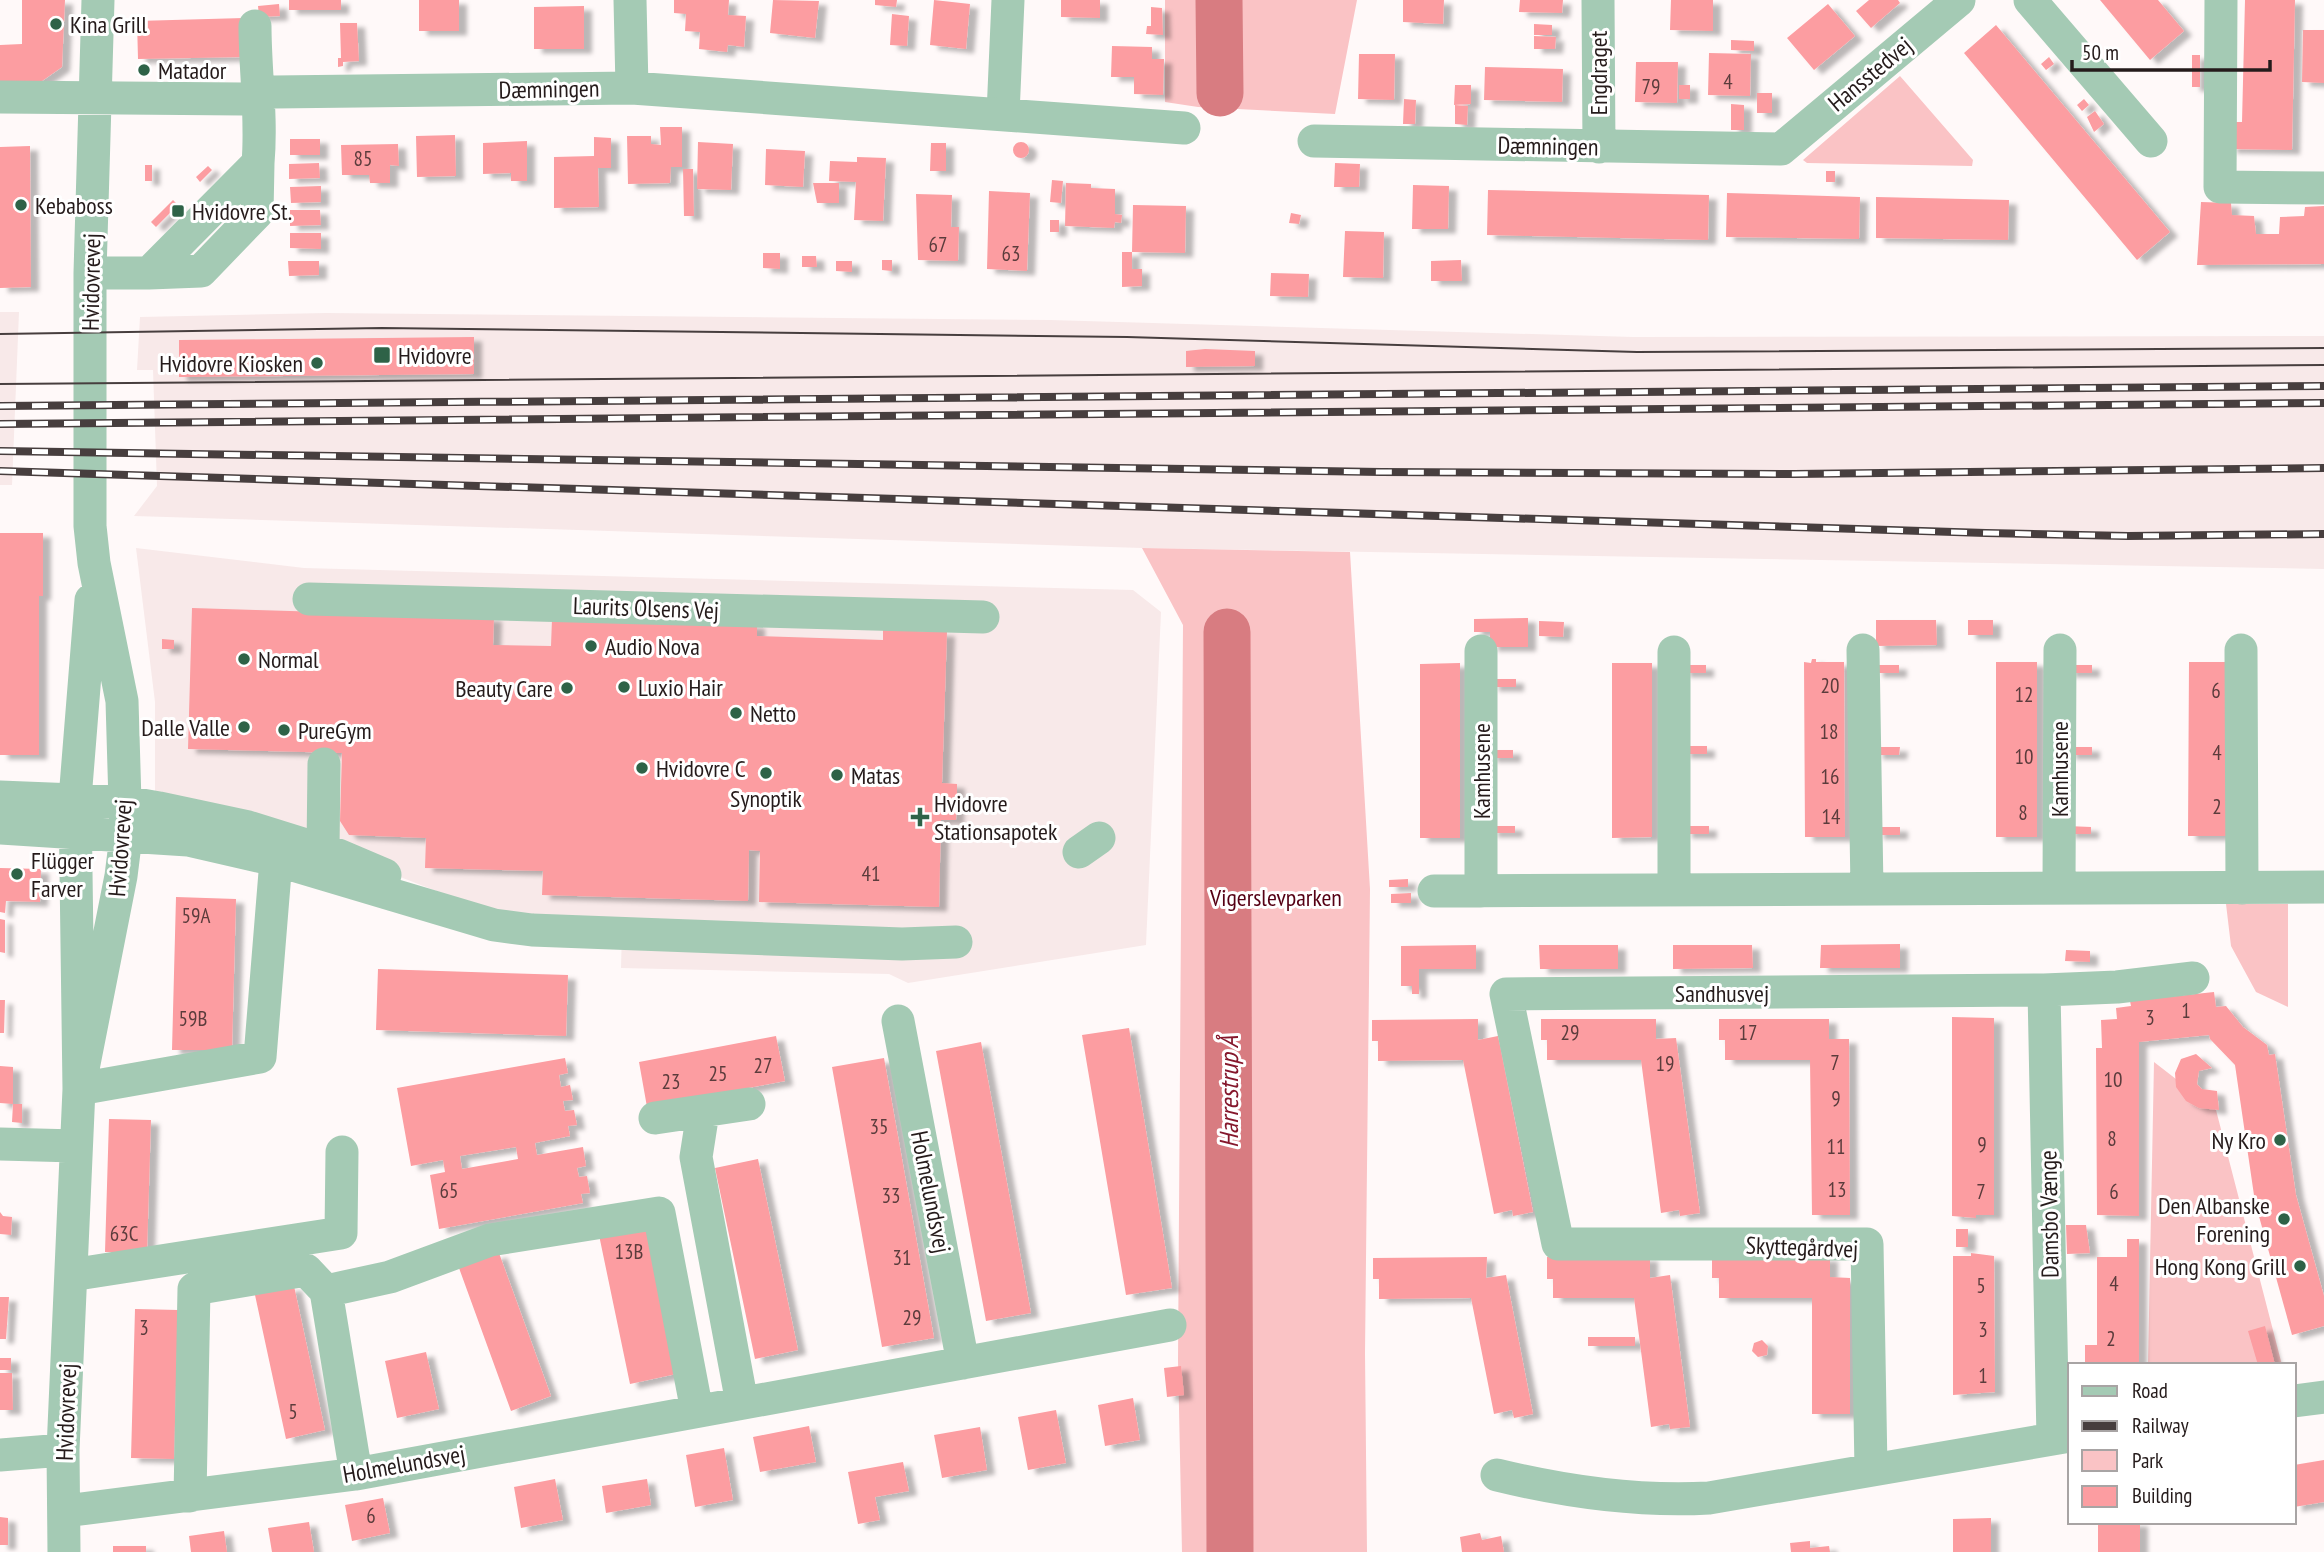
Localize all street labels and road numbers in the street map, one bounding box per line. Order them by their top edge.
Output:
street label: Engdraget [1583,30,1614,115]
street label: Hansstedvej [1822,30,1918,118]
street label: Dæmningen [498,73,600,105]
street label: Dæmningen [1497,130,1599,162]
street label: Hvidovrevej [75,233,107,331]
street label: Laurits Olsens Vej [572,590,720,626]
street label: Kamhusene [2044,721,2075,817]
street label: Kamhusene [1466,723,1497,819]
street label: Hvidovrevej [101,798,139,898]
street label: Sandhusvej [1675,978,1769,1009]
street label: Holmelundsvej [904,1128,958,1256]
street label: Damsbo Vænge [2032,1150,2066,1278]
street label: Skyttegårdvej [1745,1230,1859,1264]
street label: Hvidovrevej [49,1363,83,1461]
street label: Holmelundsvej [340,1438,468,1490]

